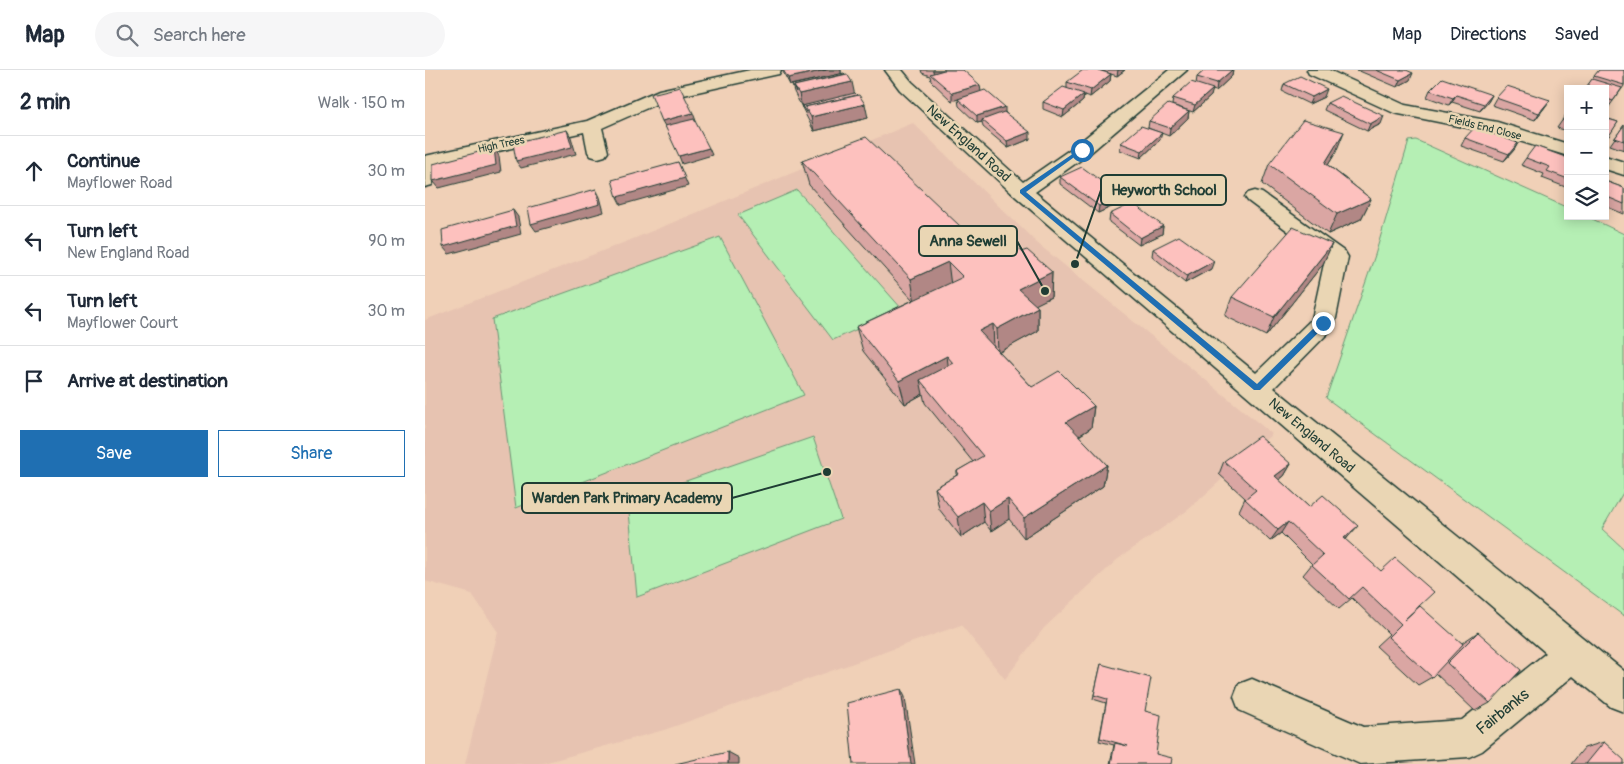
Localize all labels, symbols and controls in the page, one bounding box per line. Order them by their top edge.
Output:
search box [95,12,445,57]
text: Map [25,20,65,49]
icon: search [113,21,141,49]
text: Search here [153,23,246,47]
text: Map [1392,23,1422,46]
text: Directions [1450,23,1526,46]
text: Saved [1554,23,1599,46]
map controls [1564,85,1609,220]
button: + [1564,85,1609,130]
text: 2 min [20,89,70,116]
text: Walk · 150 m [318,93,405,113]
street label: New England Road [923,101,1014,186]
street label: Fields End Close [1447,112,1523,143]
button: − [1564,130,1609,175]
street label: High Trees [477,133,526,156]
route start [1071,139,1094,162]
text: Continue [67,149,140,173]
icon: ahead [20,157,48,185]
text: 30 m [367,161,405,181]
text: Mayflower Road [67,173,173,193]
callout: Heyworth School [1101,175,1226,205]
button: layers [1564,175,1609,220]
text: Heyworth School [1111,181,1217,200]
text: Turn left [67,219,137,243]
callout: Anna Sewell [919,226,1017,256]
icon: left [20,227,48,255]
text: 90 m [368,231,405,251]
text: Anna Sewell [929,232,1007,251]
text: New England Road [67,243,190,263]
text: Turn left [67,289,137,313]
icon: left [20,297,48,325]
text: 30 m [367,301,405,321]
route end [1312,312,1335,335]
text: Mayflower Court [67,313,178,333]
icon: arrive [20,367,48,395]
text: Arrive at destination [67,369,228,393]
street label: New England Road [1265,394,1358,476]
button: Save [20,430,208,477]
button: Share [218,430,405,477]
callout: Warden Park Primary Academy [522,483,732,513]
text: Warden Park Primary Academy [532,489,723,508]
street label: Fairbanks [1472,684,1533,739]

